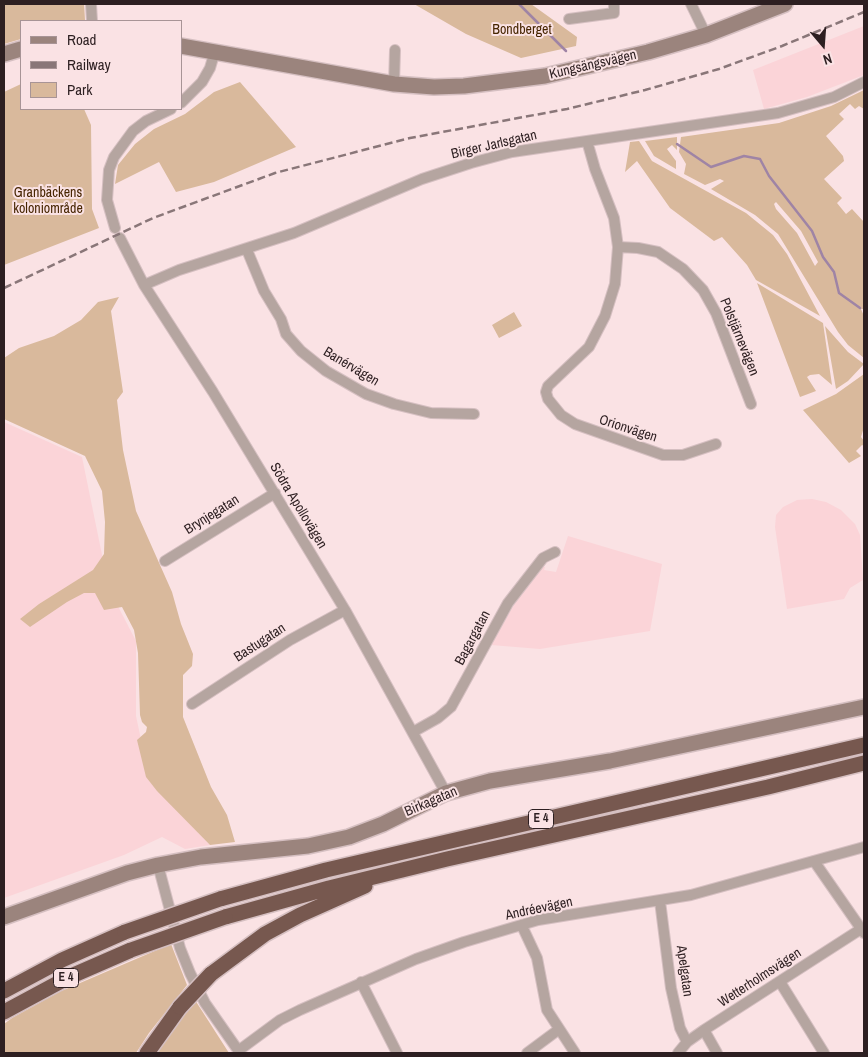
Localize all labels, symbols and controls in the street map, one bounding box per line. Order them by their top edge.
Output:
legend [20,20,182,110]
north arrow [798,20,848,70]
park label: Bondberget [492,22,552,38]
text: Road [67,29,96,50]
street label: Kungsängsvägen [548,47,638,83]
text: N [821,49,834,69]
text: Railway [67,54,111,75]
text: Park [67,79,92,100]
street label: Birger Jarlsgatan [450,127,538,163]
park label: Granbäckens koloniområde [13,185,83,218]
street label: Polstjärnevägen [716,296,762,378]
street label: Banérvägen [320,344,382,390]
street label: Orionvägen [597,412,659,446]
street label: Södra Apollovägen [266,460,330,552]
street label: Brynjegatan [182,492,242,538]
street label: Bagargatan [452,608,494,668]
street label: Bastugatan [231,620,289,666]
street label: Birkagatan [402,783,460,821]
road number: E 4 [528,810,554,829]
street label: Andréevägen [504,894,574,924]
street label: Apelgatan [672,944,696,998]
street label: Wetterholmsvägen [715,945,805,1011]
road number: E 4 [54,968,78,988]

